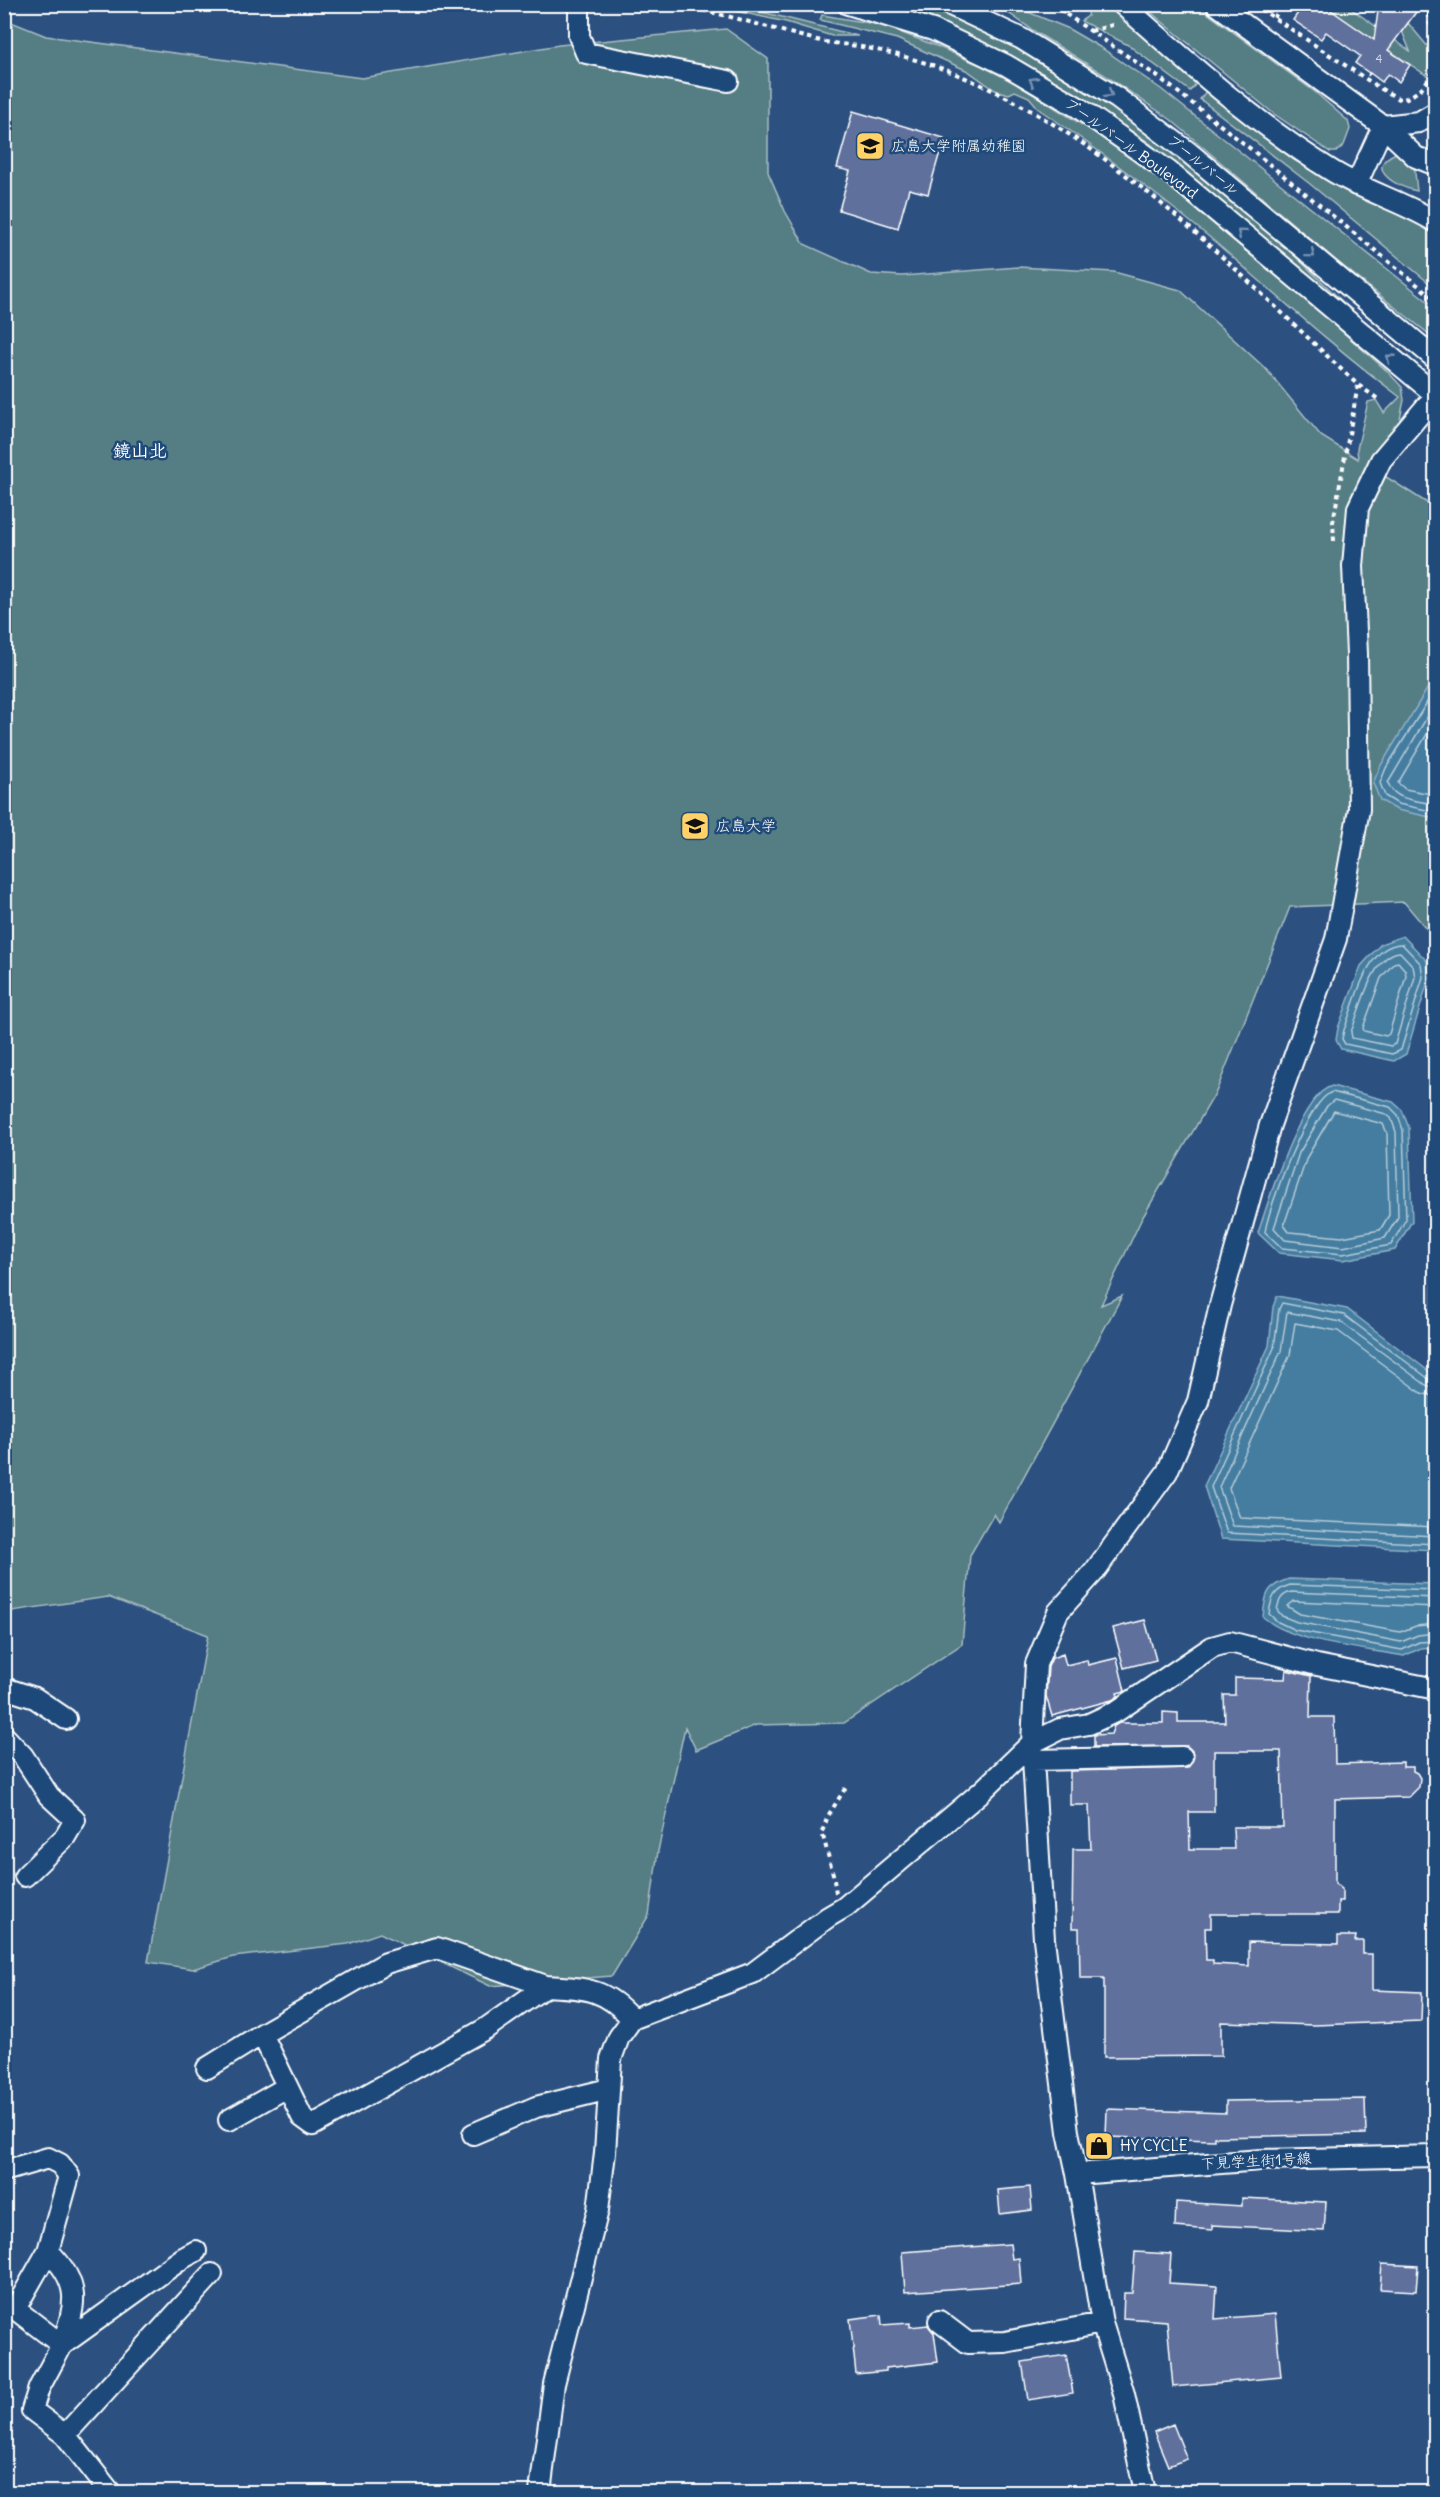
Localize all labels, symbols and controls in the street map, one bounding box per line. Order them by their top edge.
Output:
house number: 4 [1376,51,1383,66]
one-way arrow [1029,76,1039,88]
one-way arrow [1103,86,1113,98]
street label: ブールバール Boulevard [1060,93,1202,203]
school or university icon: 広島大学附属幼稚園 [854,130,886,162]
street label: ブールバール [1163,130,1243,200]
place label: 広島大学附属幼稚園 [891,136,1026,155]
one-way arrow [1237,229,1248,240]
one-way arrow [1304,247,1315,258]
one-way arrow [1386,354,1397,365]
district label: 鏡山北 [113,439,167,462]
school or university icon: 広島大学 [679,810,711,842]
place label: 広島大学 [716,816,776,835]
shop icon: HY CYCLE [1083,2130,1115,2162]
place label: HY CYCLE [1120,2136,1188,2155]
street label: 下見学生街1号線 [1200,2148,1312,2173]

